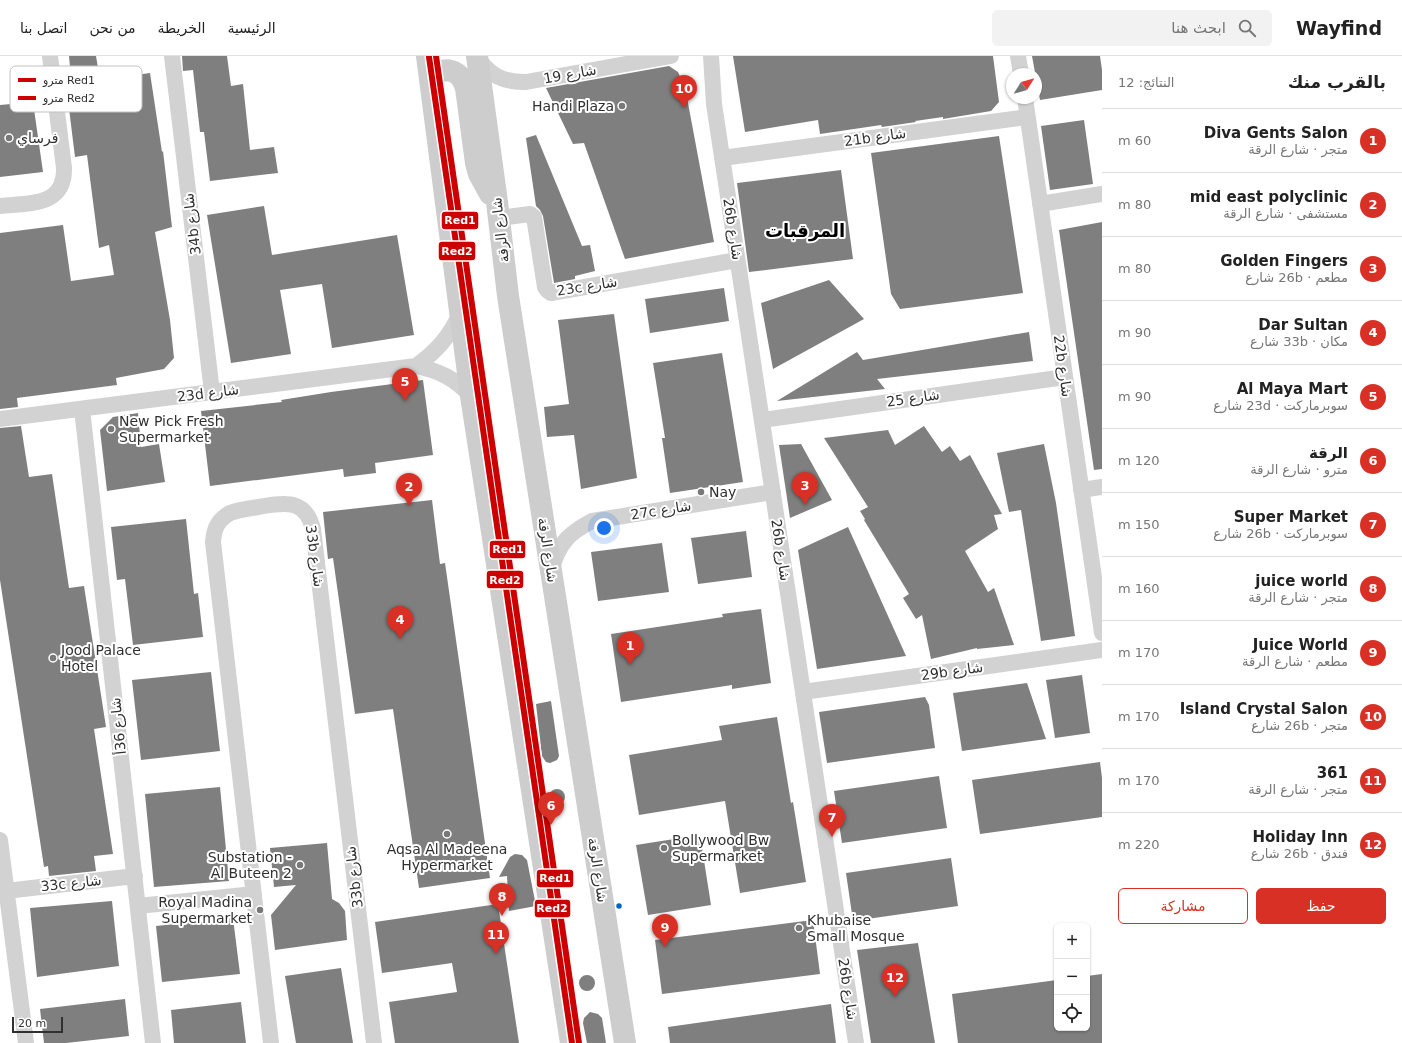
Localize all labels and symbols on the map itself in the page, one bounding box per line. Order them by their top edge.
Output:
street label: شارع 19 [542,61,598,87]
legend [10,66,142,112]
north arrow [1006,68,1042,104]
text: مترو Red1 [42,74,95,87]
pin: 10 [671,75,697,108]
text: مترو Red2 [42,92,95,105]
place label: Handi Plaza [532,98,614,114]
marker: Handi Plaza [617,101,627,111]
street label: 21b شارع [843,125,907,150]
place label: فرساي [17,130,58,147]
marker: فرساي [4,133,14,143]
street label: 34b شارع [180,192,205,256]
street label: شارع الرقة [488,196,513,264]
street label: 26b شارع [719,197,746,261]
line badge: Red1 [441,211,479,230]
text: Red1 [444,214,476,227]
district label: المرقبات [765,220,845,242]
line badge: Red2 [438,241,476,261]
text: Red2 [441,245,473,258]
street label: 23c شارع [556,273,619,300]
street label: 22b شارع [1050,334,1075,398]
pin: 5 [392,368,418,401]
street label: 23d شارع [176,381,240,406]
street label: شارع 25 [885,386,941,411]
place label: New Pick Fresh Supermarket [119,413,224,445]
marker: New Pick Fresh Supermarket [106,424,116,434]
pin: 3 [792,472,818,505]
pin: 2 [396,473,422,506]
place label: Nay [709,484,736,500]
marker: Nay [696,487,706,497]
street label: 27c شارع [630,497,693,524]
street label: شارع الرقة [534,516,561,584]
your location [594,518,614,538]
street label: 26b شارع [767,518,794,582]
street label: 33b شارع [302,524,327,588]
line badge: Red1 [489,540,526,559]
text: Red1 [492,543,524,556]
line badge: Red2 [486,570,524,589]
text: Red2 [489,574,521,587]
pin: 4 [387,606,413,639]
pin: 1 [617,632,643,665]
place label: Jood Palace Hotel [60,642,141,674]
marker: Jood Palace Hotel [48,653,58,663]
street label: 29b شارع [920,659,984,684]
street label: شارع 36أ [106,697,130,755]
pin: 6 [538,792,564,825]
pin: 7 [819,804,845,837]
marker: Aqsa Al Madeena Hypermarket [442,829,452,839]
place label: Bollywood Bw Supermarket [672,832,769,864]
street label: شارع الرقة [584,836,611,904]
place label: Aqsa Al Madeena Hypermarket [387,841,507,873]
marker: Bollywood Bw Supermarket [659,843,669,853]
street label: 33b شارع [342,845,367,909]
place label: Substation - Al Buteen 2 [208,849,292,881]
marker: Substation - Al Buteen 2 [295,860,305,870]
line badge: Red1 [536,869,574,888]
street label: 33c شارع [40,872,102,895]
text: Red1 [539,872,571,885]
pin: 8 [489,883,515,916]
place label: Royal Madina Supermarket [158,894,253,926]
line badge: Red2 [534,899,571,918]
unlabelled marker [614,901,624,911]
text: Red2 [536,902,568,915]
marker: Royal Madina Supermarket [255,905,265,915]
place label: Khubaise Small Mosque [807,912,905,944]
pin: 9 [652,914,678,947]
pin: 11 [483,921,509,954]
marker: Khubaise Small Mosque [794,923,804,933]
street label: 26b شارع [834,957,861,1021]
pin: 12 [882,964,908,997]
scale bar [12,1015,63,1034]

